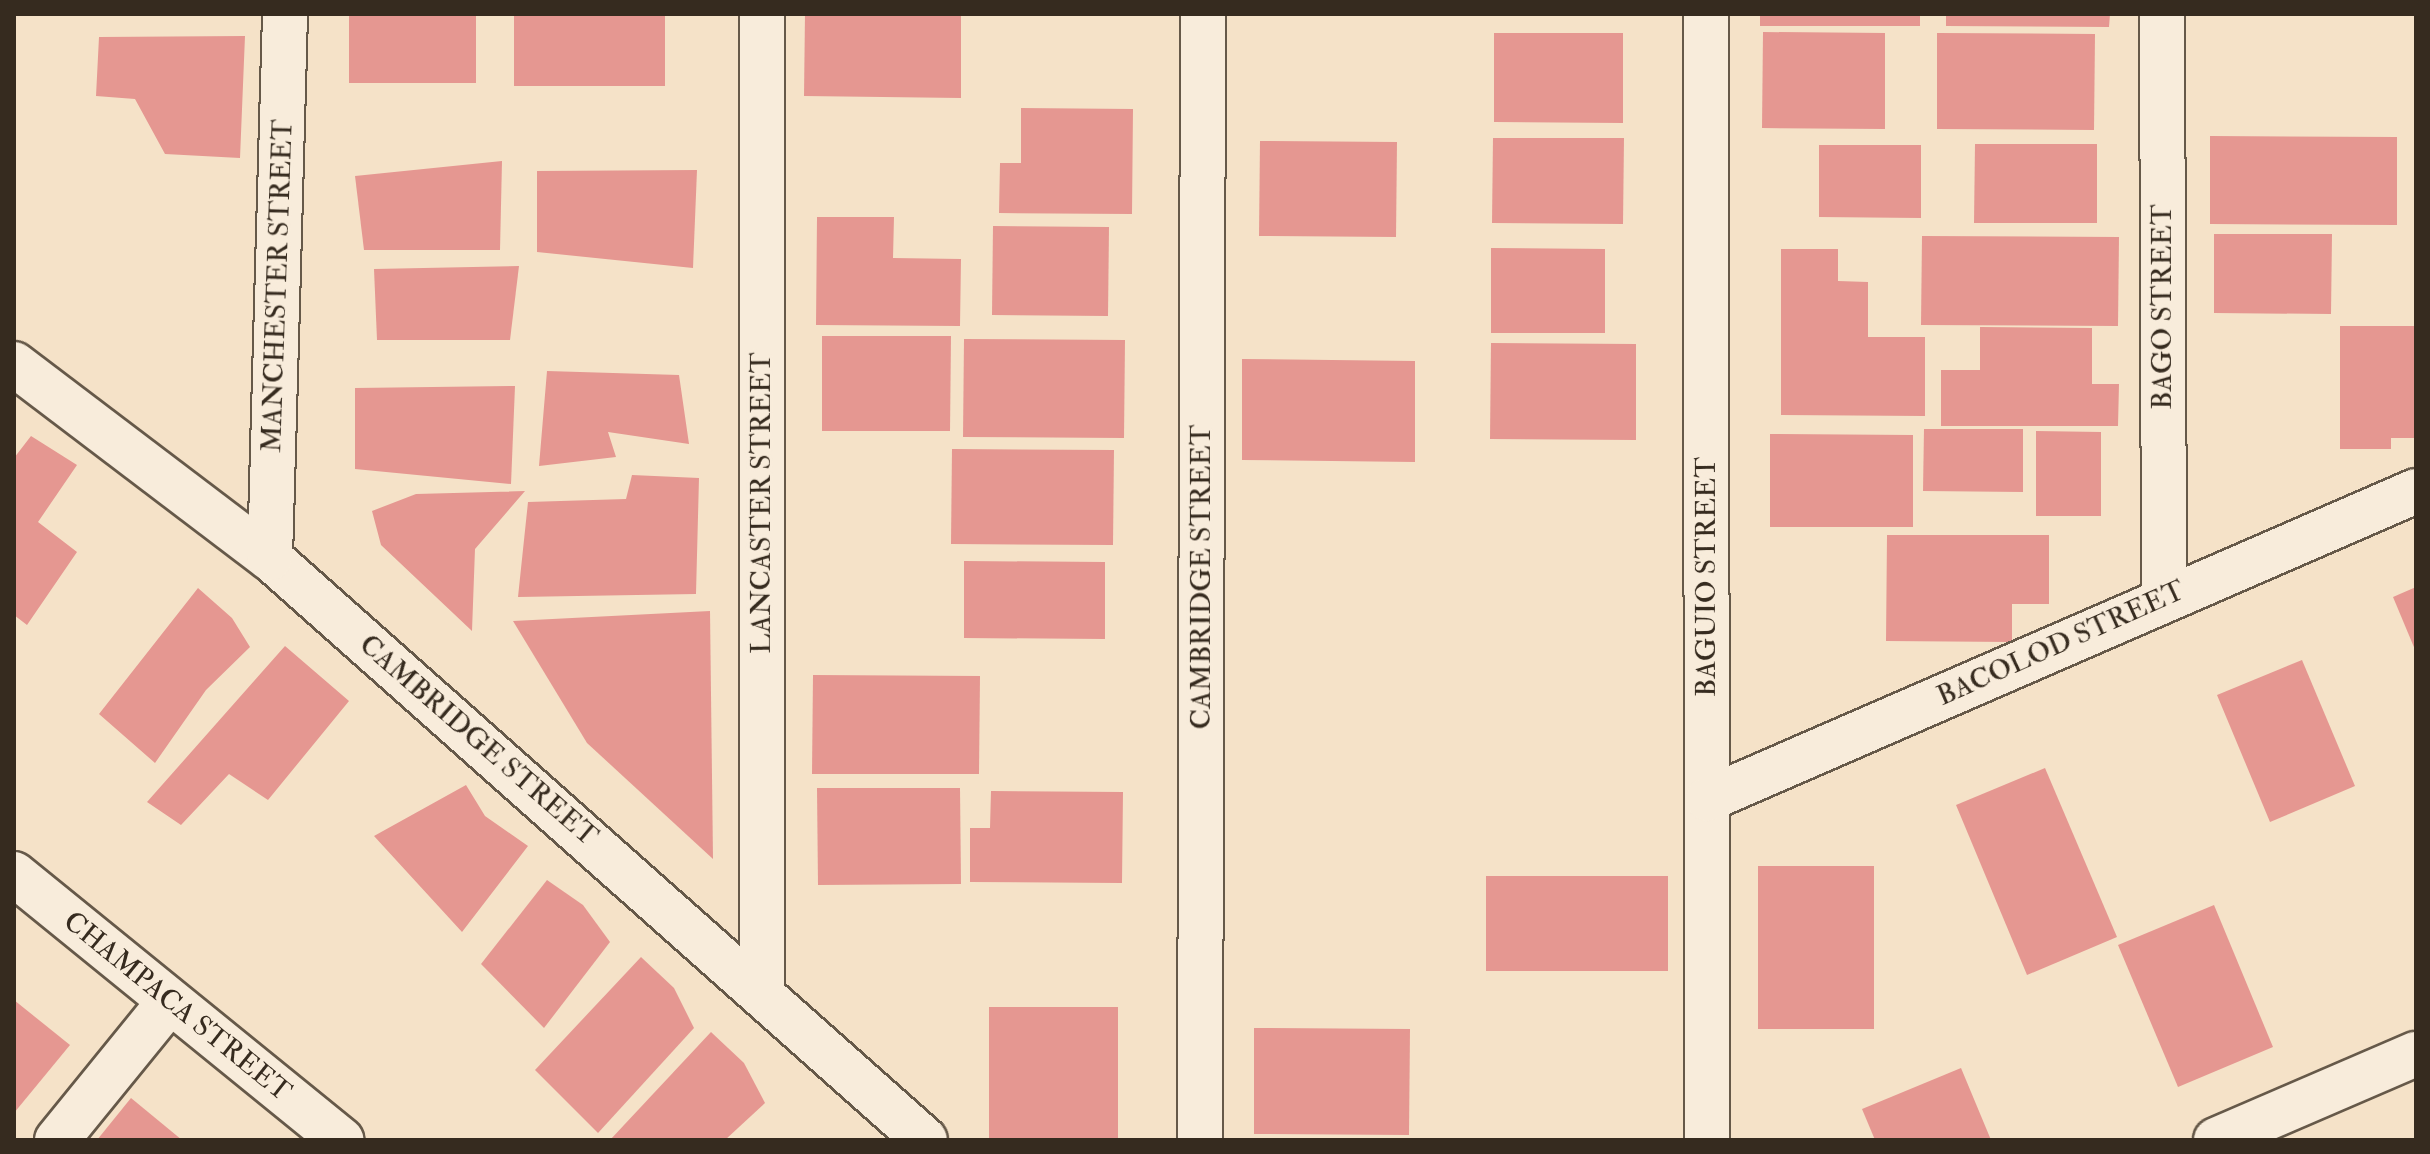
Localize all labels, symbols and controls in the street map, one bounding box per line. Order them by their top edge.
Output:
street label: MANCHESTER STREET [255,119,301,453]
street label: BAGO STREET [2146,204,2180,410]
street label: LANCASTER STREET [745,352,779,654]
street label: CAMBRIDGE STREET [1185,425,1219,729]
street label: BAGUIO STREET [1690,457,1724,697]
street label: BACOLOD STREET [1932,574,2190,714]
street label: CAMBRIDGE STREET [352,628,604,854]
street label: CHAMPACA STREET [56,905,298,1109]

